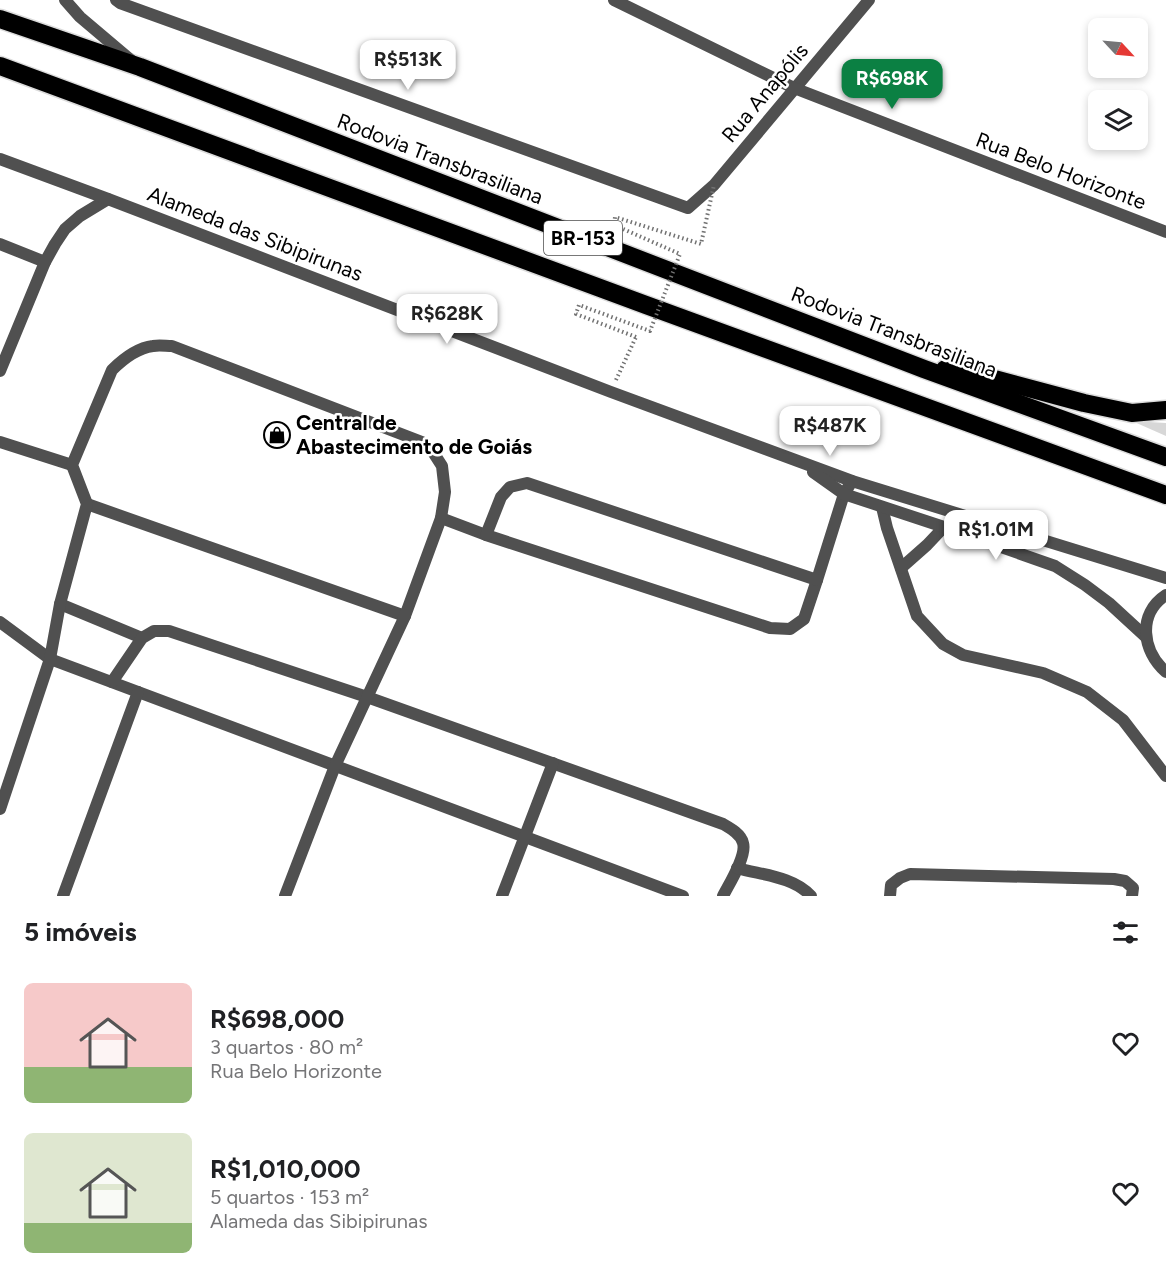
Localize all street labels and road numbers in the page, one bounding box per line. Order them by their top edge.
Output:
street label: Rua Anapólis [716,38,813,147]
street label: Rodovia Transbrasiliana [334,108,547,209]
street label: Rua Belo Horizonte [972,127,1150,215]
street label: Alameda das Sibipirunas [144,181,366,286]
road number: BR-153 [544,221,622,255]
street label: Rodovia Transbrasiliana [788,281,1001,382]

